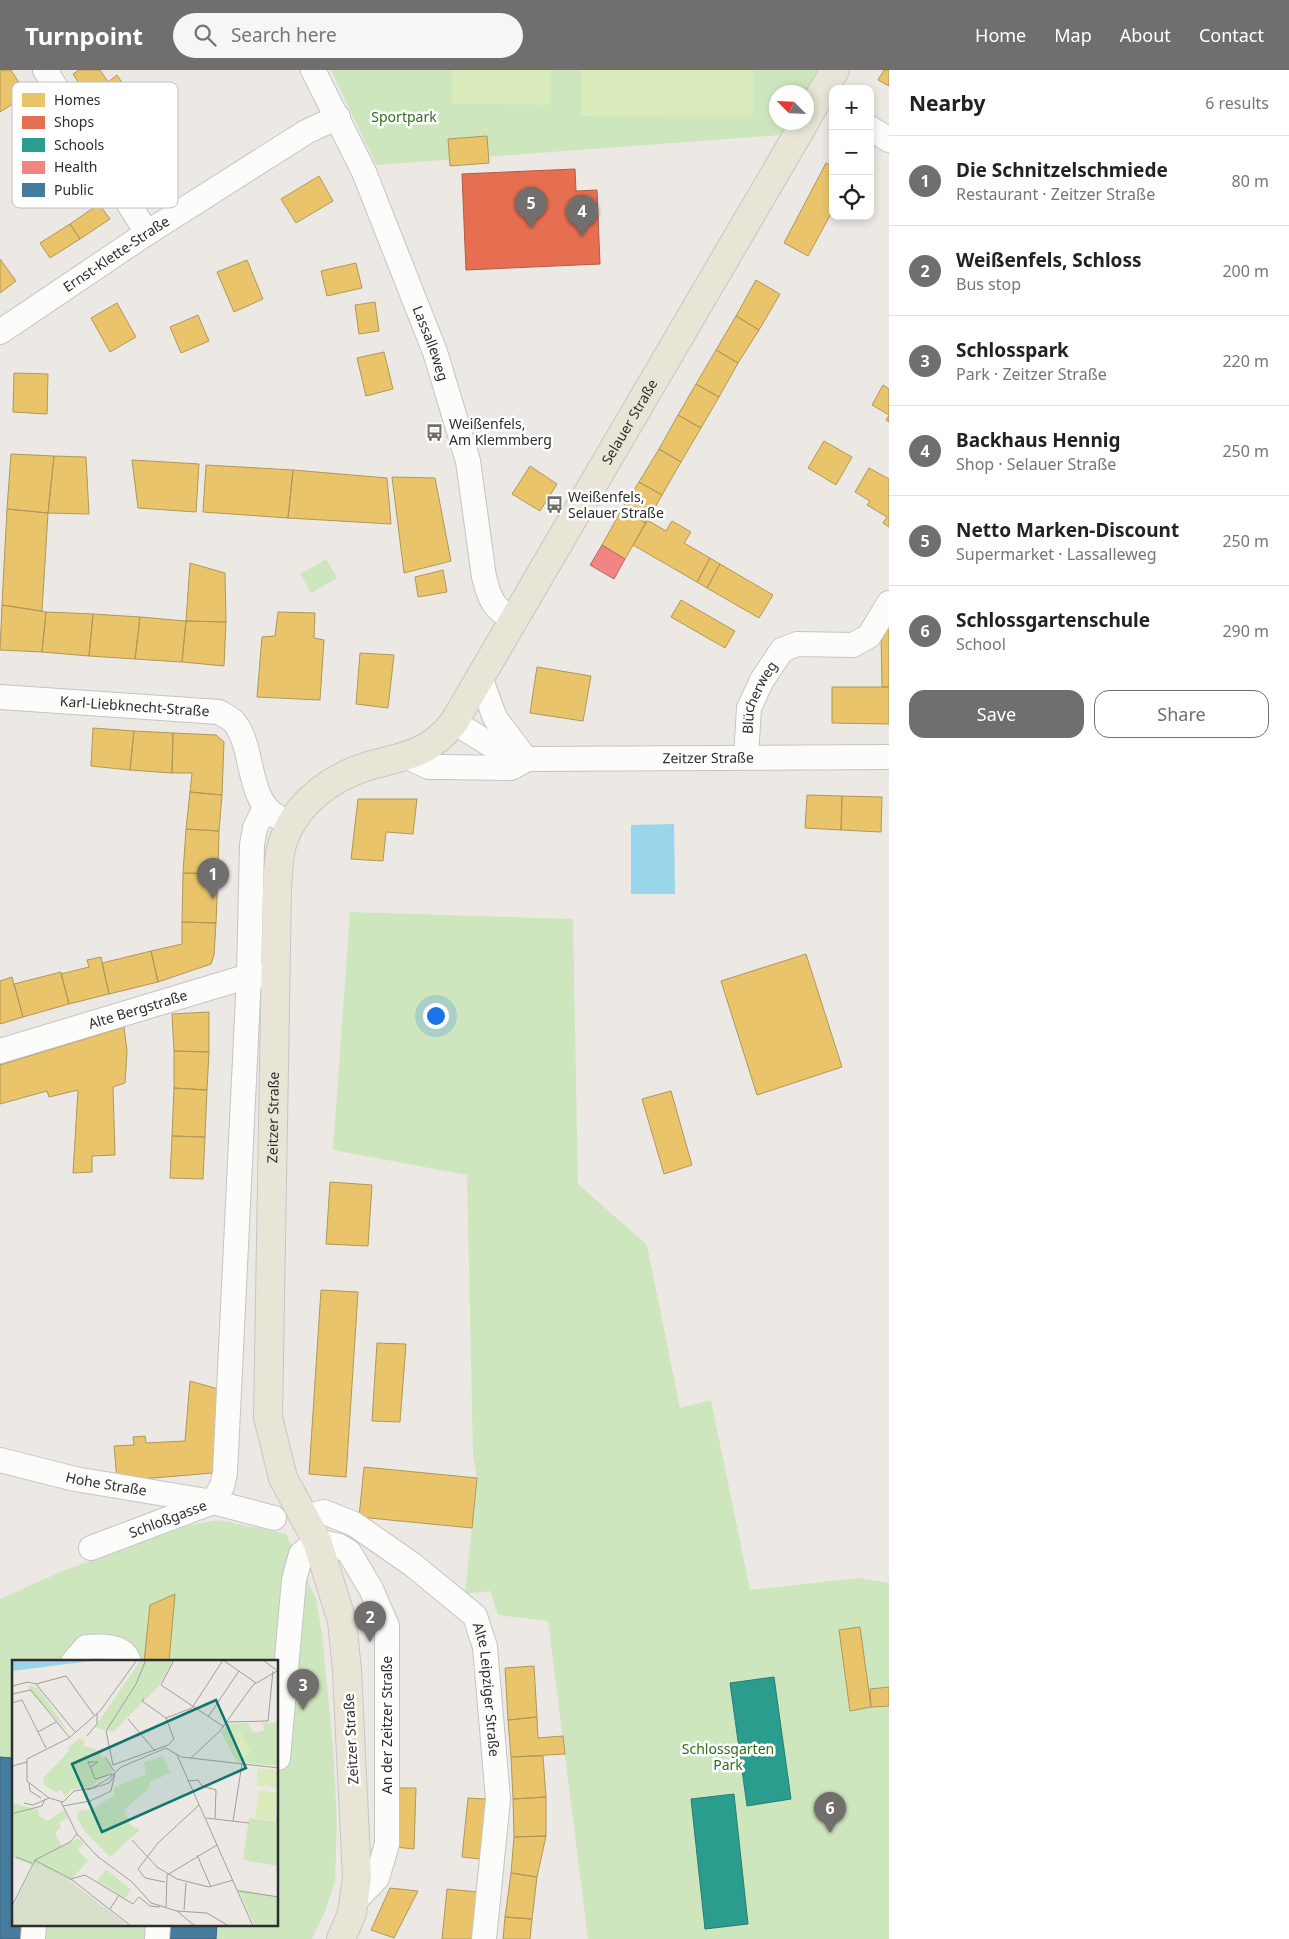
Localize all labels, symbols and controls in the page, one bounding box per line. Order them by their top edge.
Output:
search box [173,13,523,58]
text: Turnpoint [25,19,143,52]
icon: search [191,21,219,49]
text: Search here [231,22,337,48]
text: Home [975,23,1026,47]
text: Map [1054,23,1092,47]
text: About [1120,23,1171,47]
text: Contact [1199,23,1264,47]
legend [12,82,178,208]
north arrow [769,85,814,130]
map controls [829,85,874,220]
button: + [829,85,874,130]
text: Nearby [909,89,985,117]
text: Homes [54,90,101,109]
text: 6 results [1205,92,1269,114]
park label: Sportpark [371,107,437,126]
text: Shops [54,112,94,131]
button: − [829,130,874,175]
text: Schools [54,135,105,154]
text: Health [54,157,97,176]
text: Die Schnitzelschmiede [956,157,1168,183]
text: 1 [920,170,930,192]
text: 80 m [1232,170,1269,192]
button: locate [829,175,874,220]
text: Public [54,180,94,199]
text: Restaurant · Zeitzer Straße [956,183,1155,205]
pin: 5 [515,187,547,228]
pin: 4 [566,195,598,236]
street label: Ernst-Klette-Straße [59,211,173,296]
text: Weißenfels, Schloss [956,247,1142,273]
text: 2 [920,260,930,282]
text: 200 m [1222,260,1269,282]
text: Bus stop [956,273,1021,295]
street label: Lassalleweg [409,303,453,383]
text: Schlosspark [956,337,1069,363]
text: 3 [920,350,930,372]
text: 220 m [1222,350,1269,372]
text: Park · Zeitzer Straße [956,363,1107,385]
street label: Selauer Straße [597,375,662,468]
place label: Weißenfels, Am Klemmberg [449,414,552,449]
bus stop icon: Weißenfels, Am Klemmberg [425,422,445,442]
text: Backhaus Hennig [956,427,1120,453]
text: 4 [920,440,930,462]
text: 250 m [1222,440,1269,462]
text: Shop · Selauer Straße [956,453,1116,475]
place label: Weißenfels, Selauer Straße [568,487,664,522]
bus stop icon: Weißenfels, Selauer Straße [544,495,564,515]
text: Netto Marken-Discount [956,517,1179,543]
text: 5 [920,530,930,552]
text: 250 m [1222,530,1269,552]
text: Supermarket · Lassalleweg [956,543,1157,565]
text: Schlossgartenschule [956,607,1150,633]
text: 6 [920,620,930,642]
text: 290 m [1222,620,1269,642]
text: School [956,633,1006,655]
street label: Blücherweg [737,657,781,735]
button: Save [909,690,1084,738]
button: Share [1094,690,1269,738]
street label: Karl-Liebknecht-Straße [59,691,210,720]
street label: Zeitzer Straße [662,748,754,767]
pin: 1 [197,858,229,899]
street label: Alte Bergstraße [86,985,190,1033]
your location [423,1003,449,1029]
street label: Zeitzer Straße [262,1071,283,1163]
street label: Hohe Straße [64,1467,148,1500]
street label: Schloßgasse [126,1495,209,1542]
pin: 2 [354,1601,386,1642]
street label: Alte Leipziger Straße [469,1620,504,1758]
street label: An der Zeitzer Straße [377,1656,396,1794]
inset map [12,1660,279,1926]
pin: 3 [287,1669,319,1710]
street label: Zeitzer Straße [339,1693,362,1785]
park label: Schlossgarten Park [682,1739,774,1774]
pin: 6 [814,1792,846,1833]

